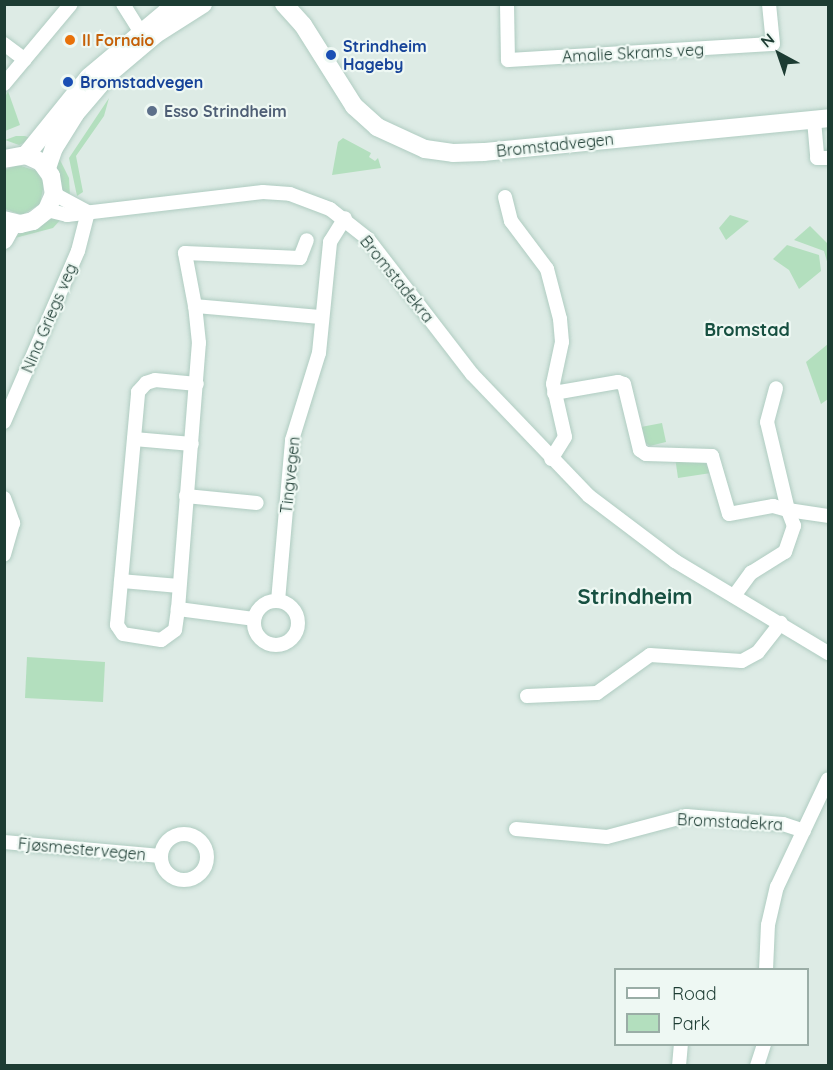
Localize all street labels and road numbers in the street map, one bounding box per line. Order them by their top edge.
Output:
street label: Amalie Skrams veg [562,40,704,66]
street label: Bromstadvegen [495,129,615,161]
street label: Bromstadekra [356,232,438,326]
street label: Nina Griegs veg [17,260,81,376]
street label: Tingvegen [276,435,304,515]
street label: Bromstadekra [677,810,783,834]
street label: Fjøsmestervegen [17,834,147,864]

